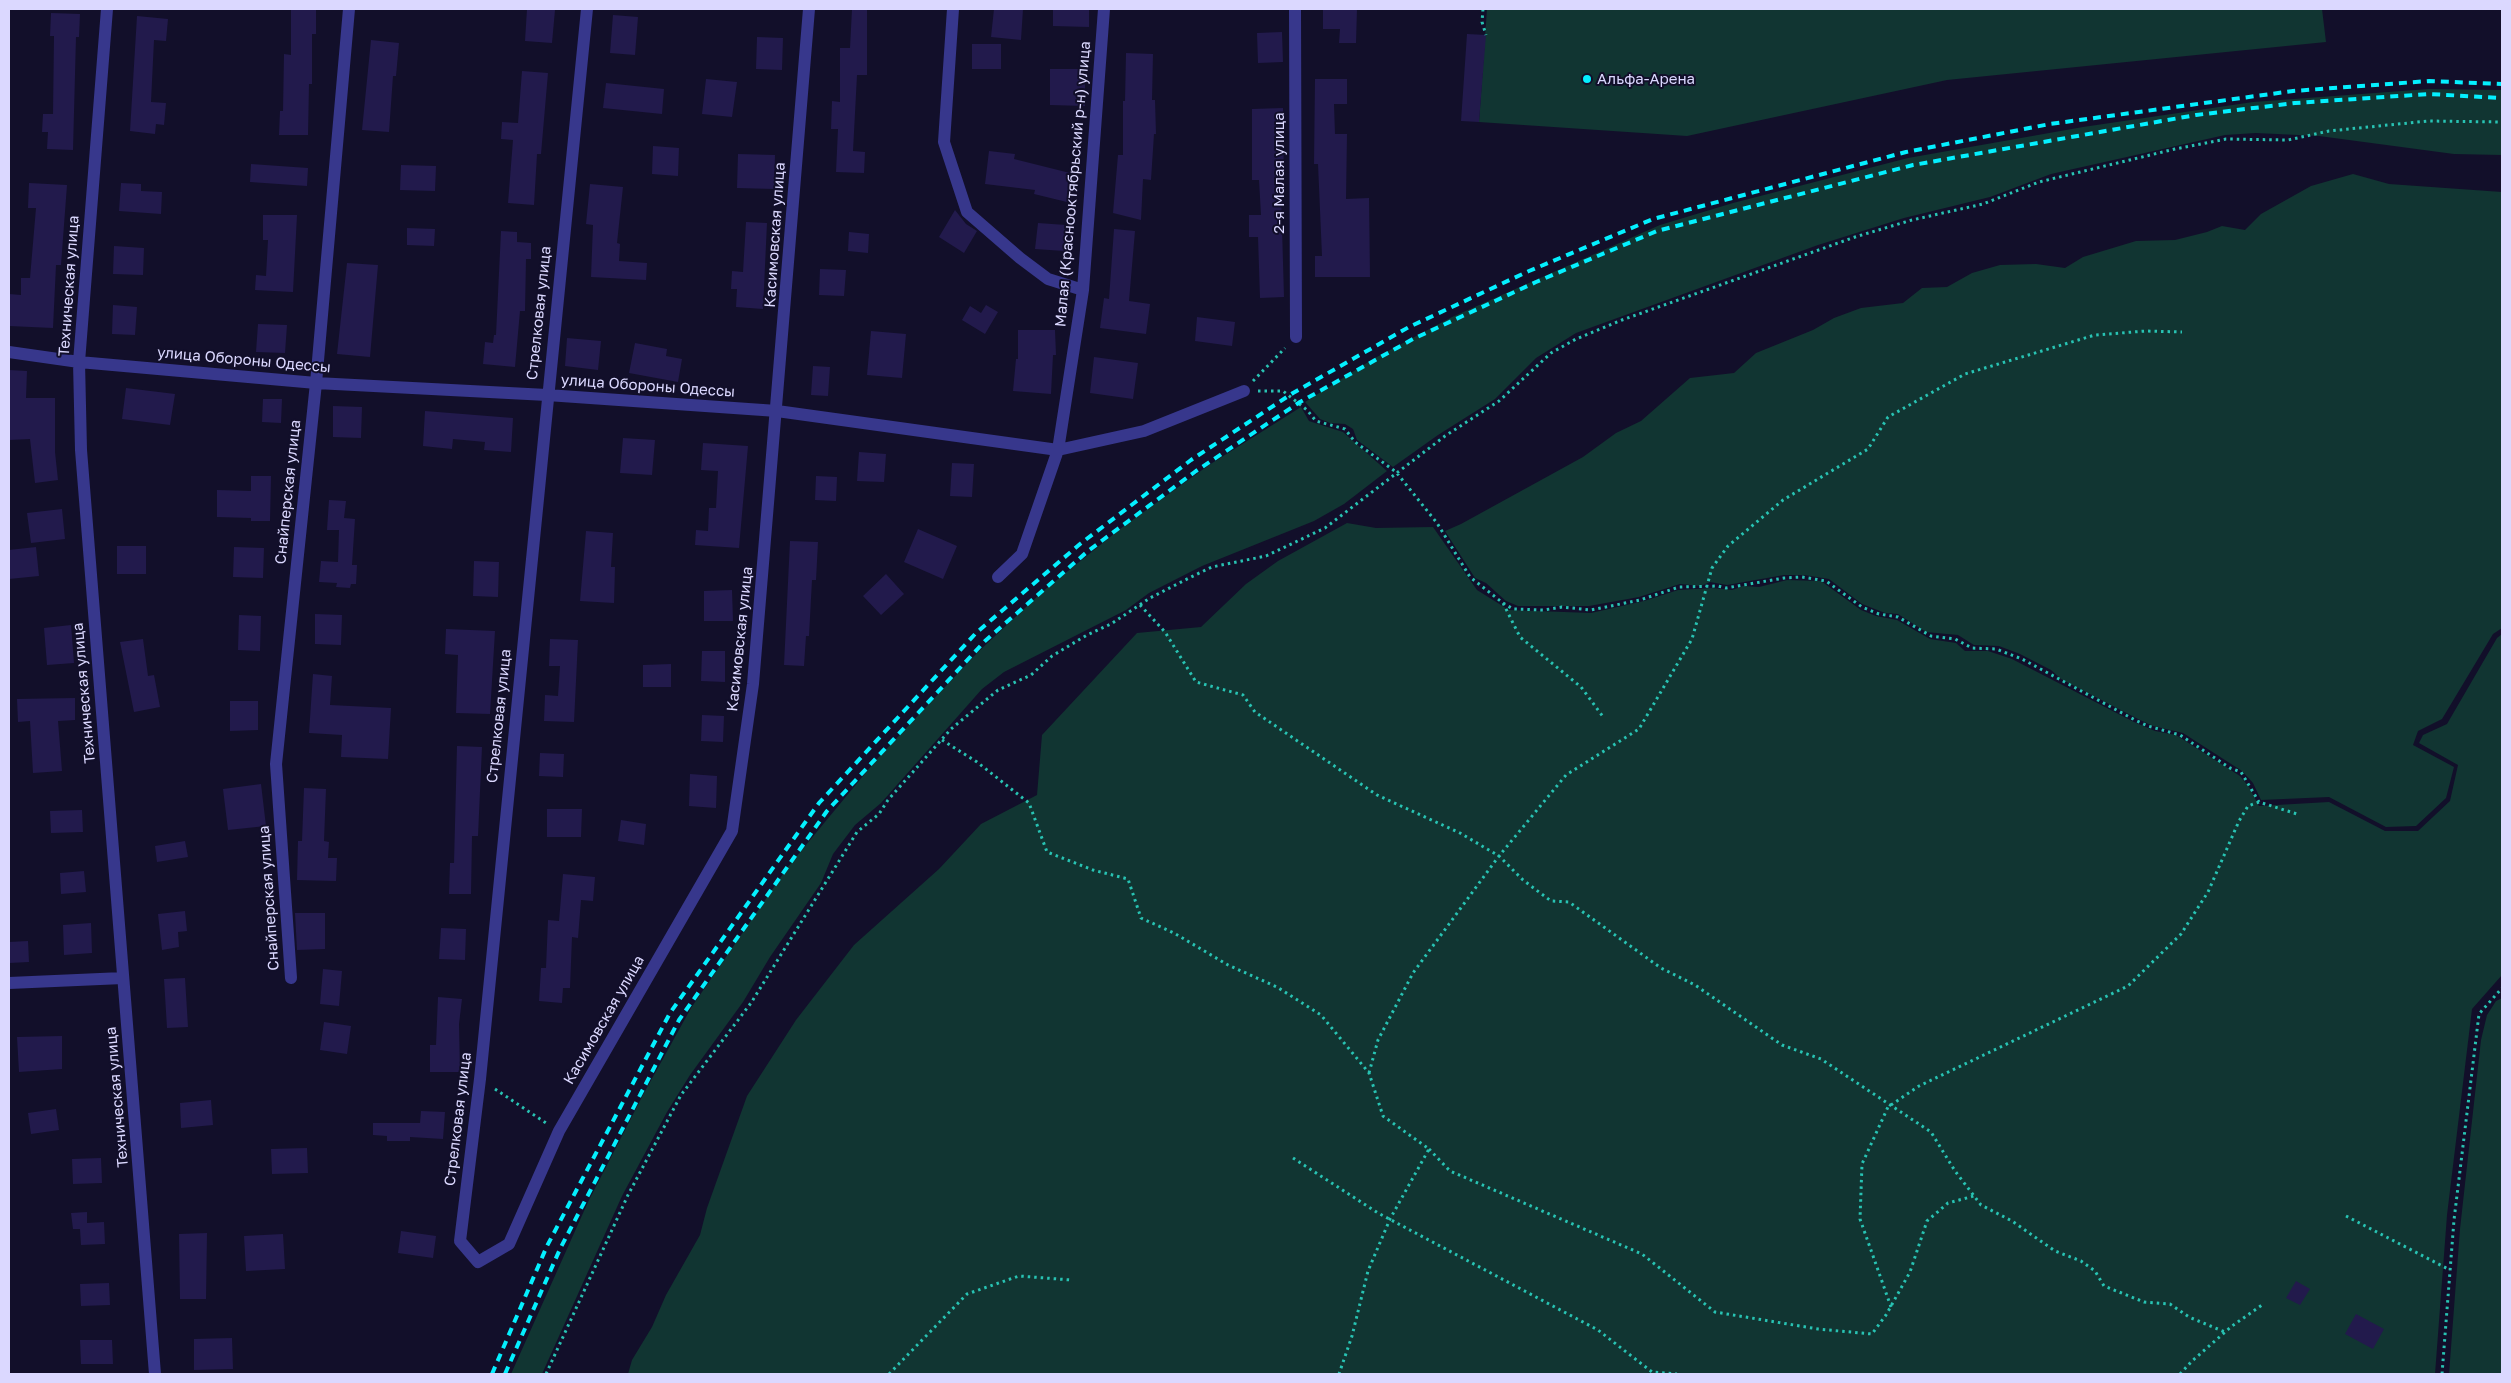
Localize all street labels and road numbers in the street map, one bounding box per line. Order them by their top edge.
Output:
street label: Малая (Краснооктябрьский р-н) улица [1052,40,1094,328]
street label: 2-я Малая улица [1270,112,1288,234]
street label: Касимовская улица [761,162,789,308]
street label: Техническая улица [55,215,83,357]
street label: Стрелковая улица [523,245,555,381]
street label: улица Обороны Одессы [156,343,332,377]
street label: улица Обороны Одессы [560,371,736,401]
street label: Снайперская улица [271,419,305,565]
street label: Касимовская улица [723,566,757,712]
street label: Техническая улица [69,622,99,764]
street label: Стрелковая улица [483,648,515,784]
street label: Снайперская улица [255,825,283,971]
street label: Касимовская улица [560,952,648,1088]
street label: Техническая улица [102,1026,132,1168]
street label: Стрелковая улица [441,1051,475,1187]

